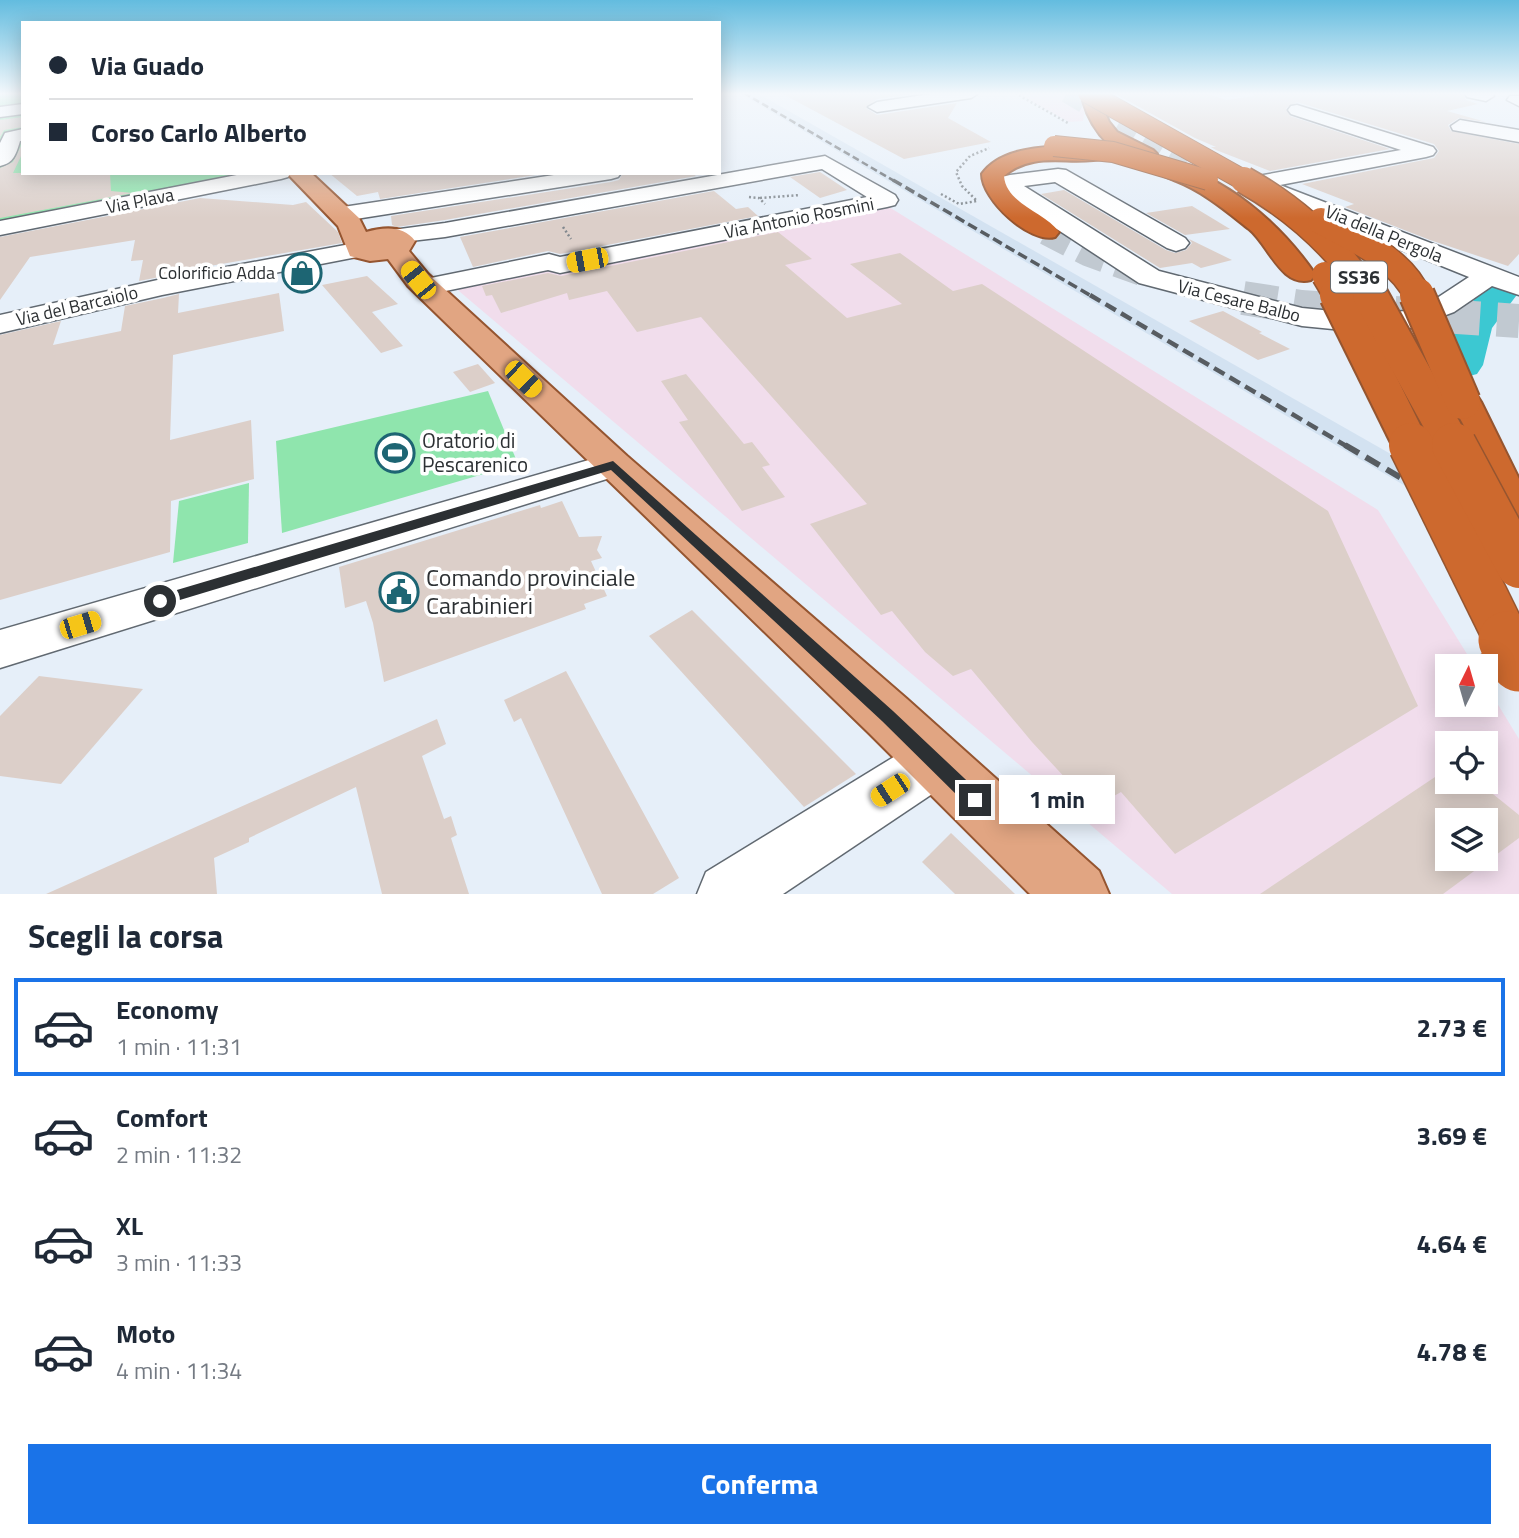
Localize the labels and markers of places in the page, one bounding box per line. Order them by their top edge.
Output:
shop icon: Colorificio Adda [281,252,323,294]
place label: Colorificio Adda [158,259,275,286]
place label: Oratorio di Pescarenico [422,424,528,480]
sports icon: Oratorio di Pescarenico [374,432,416,474]
place label: Comando provinciale Carabinieri [426,559,635,623]
public building icon: Comando provinciale Carabinieri [378,571,420,613]

